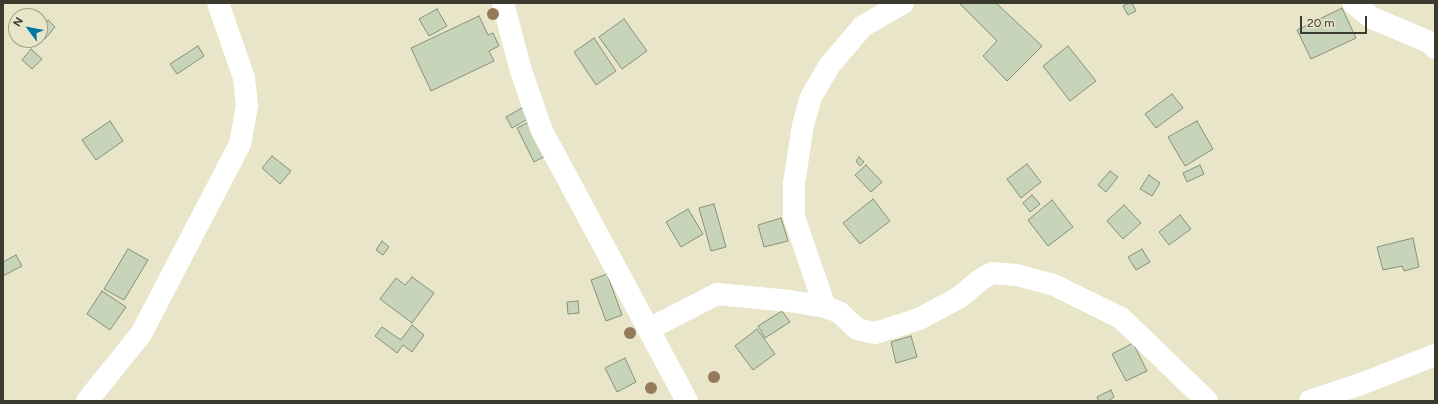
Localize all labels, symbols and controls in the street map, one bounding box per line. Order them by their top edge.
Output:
north arrow [8,8,48,48]
scale bar [1302,8,1369,34]
text: N [10,15,26,29]
text: 20 m [1307,16,1335,30]

